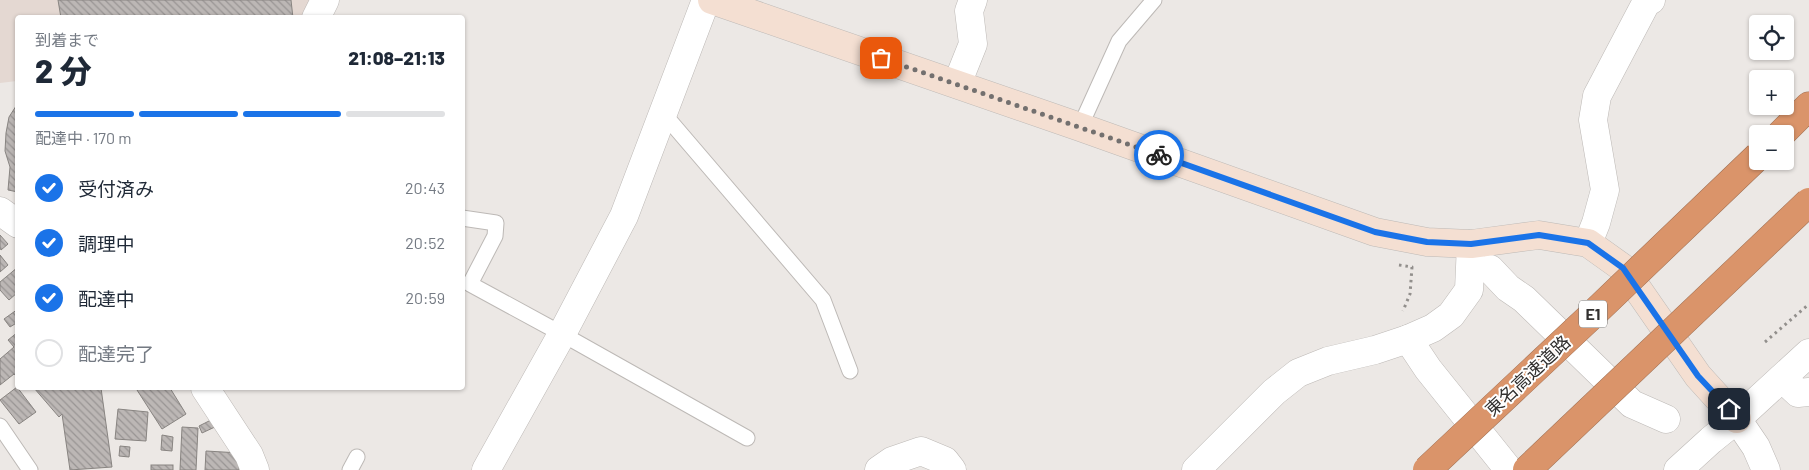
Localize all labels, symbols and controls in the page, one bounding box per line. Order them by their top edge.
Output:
map controls [1749,15,1794,170]
button: locate [1749,15,1794,60]
text: 到着まで [35,30,99,49]
pin [860,37,902,79]
icon: bag [867,44,895,72]
text: 21:08–21:13 [348,46,445,69]
text: 2 分 [35,51,92,89]
button: + [1749,70,1794,115]
button: − [1749,125,1794,170]
text: 配達中 · 170 m [35,128,131,147]
courier [1134,130,1184,180]
icon: bike [1145,141,1173,169]
icon: check [35,174,63,202]
text: 受付済み [78,177,154,200]
text: 20:43 [405,178,445,197]
icon: check [35,229,63,257]
text: 調理中 [78,232,135,255]
text: 20:52 [405,233,445,252]
icon: check [35,284,63,312]
text: 配達中 [78,287,135,310]
text: 20:59 [405,288,445,307]
road number: E1 [1579,300,1607,328]
street label: 東名高速道路 [1480,330,1574,420]
text: 配達完了 [78,342,154,365]
pin [1708,388,1750,430]
icon: home [1715,395,1743,423]

